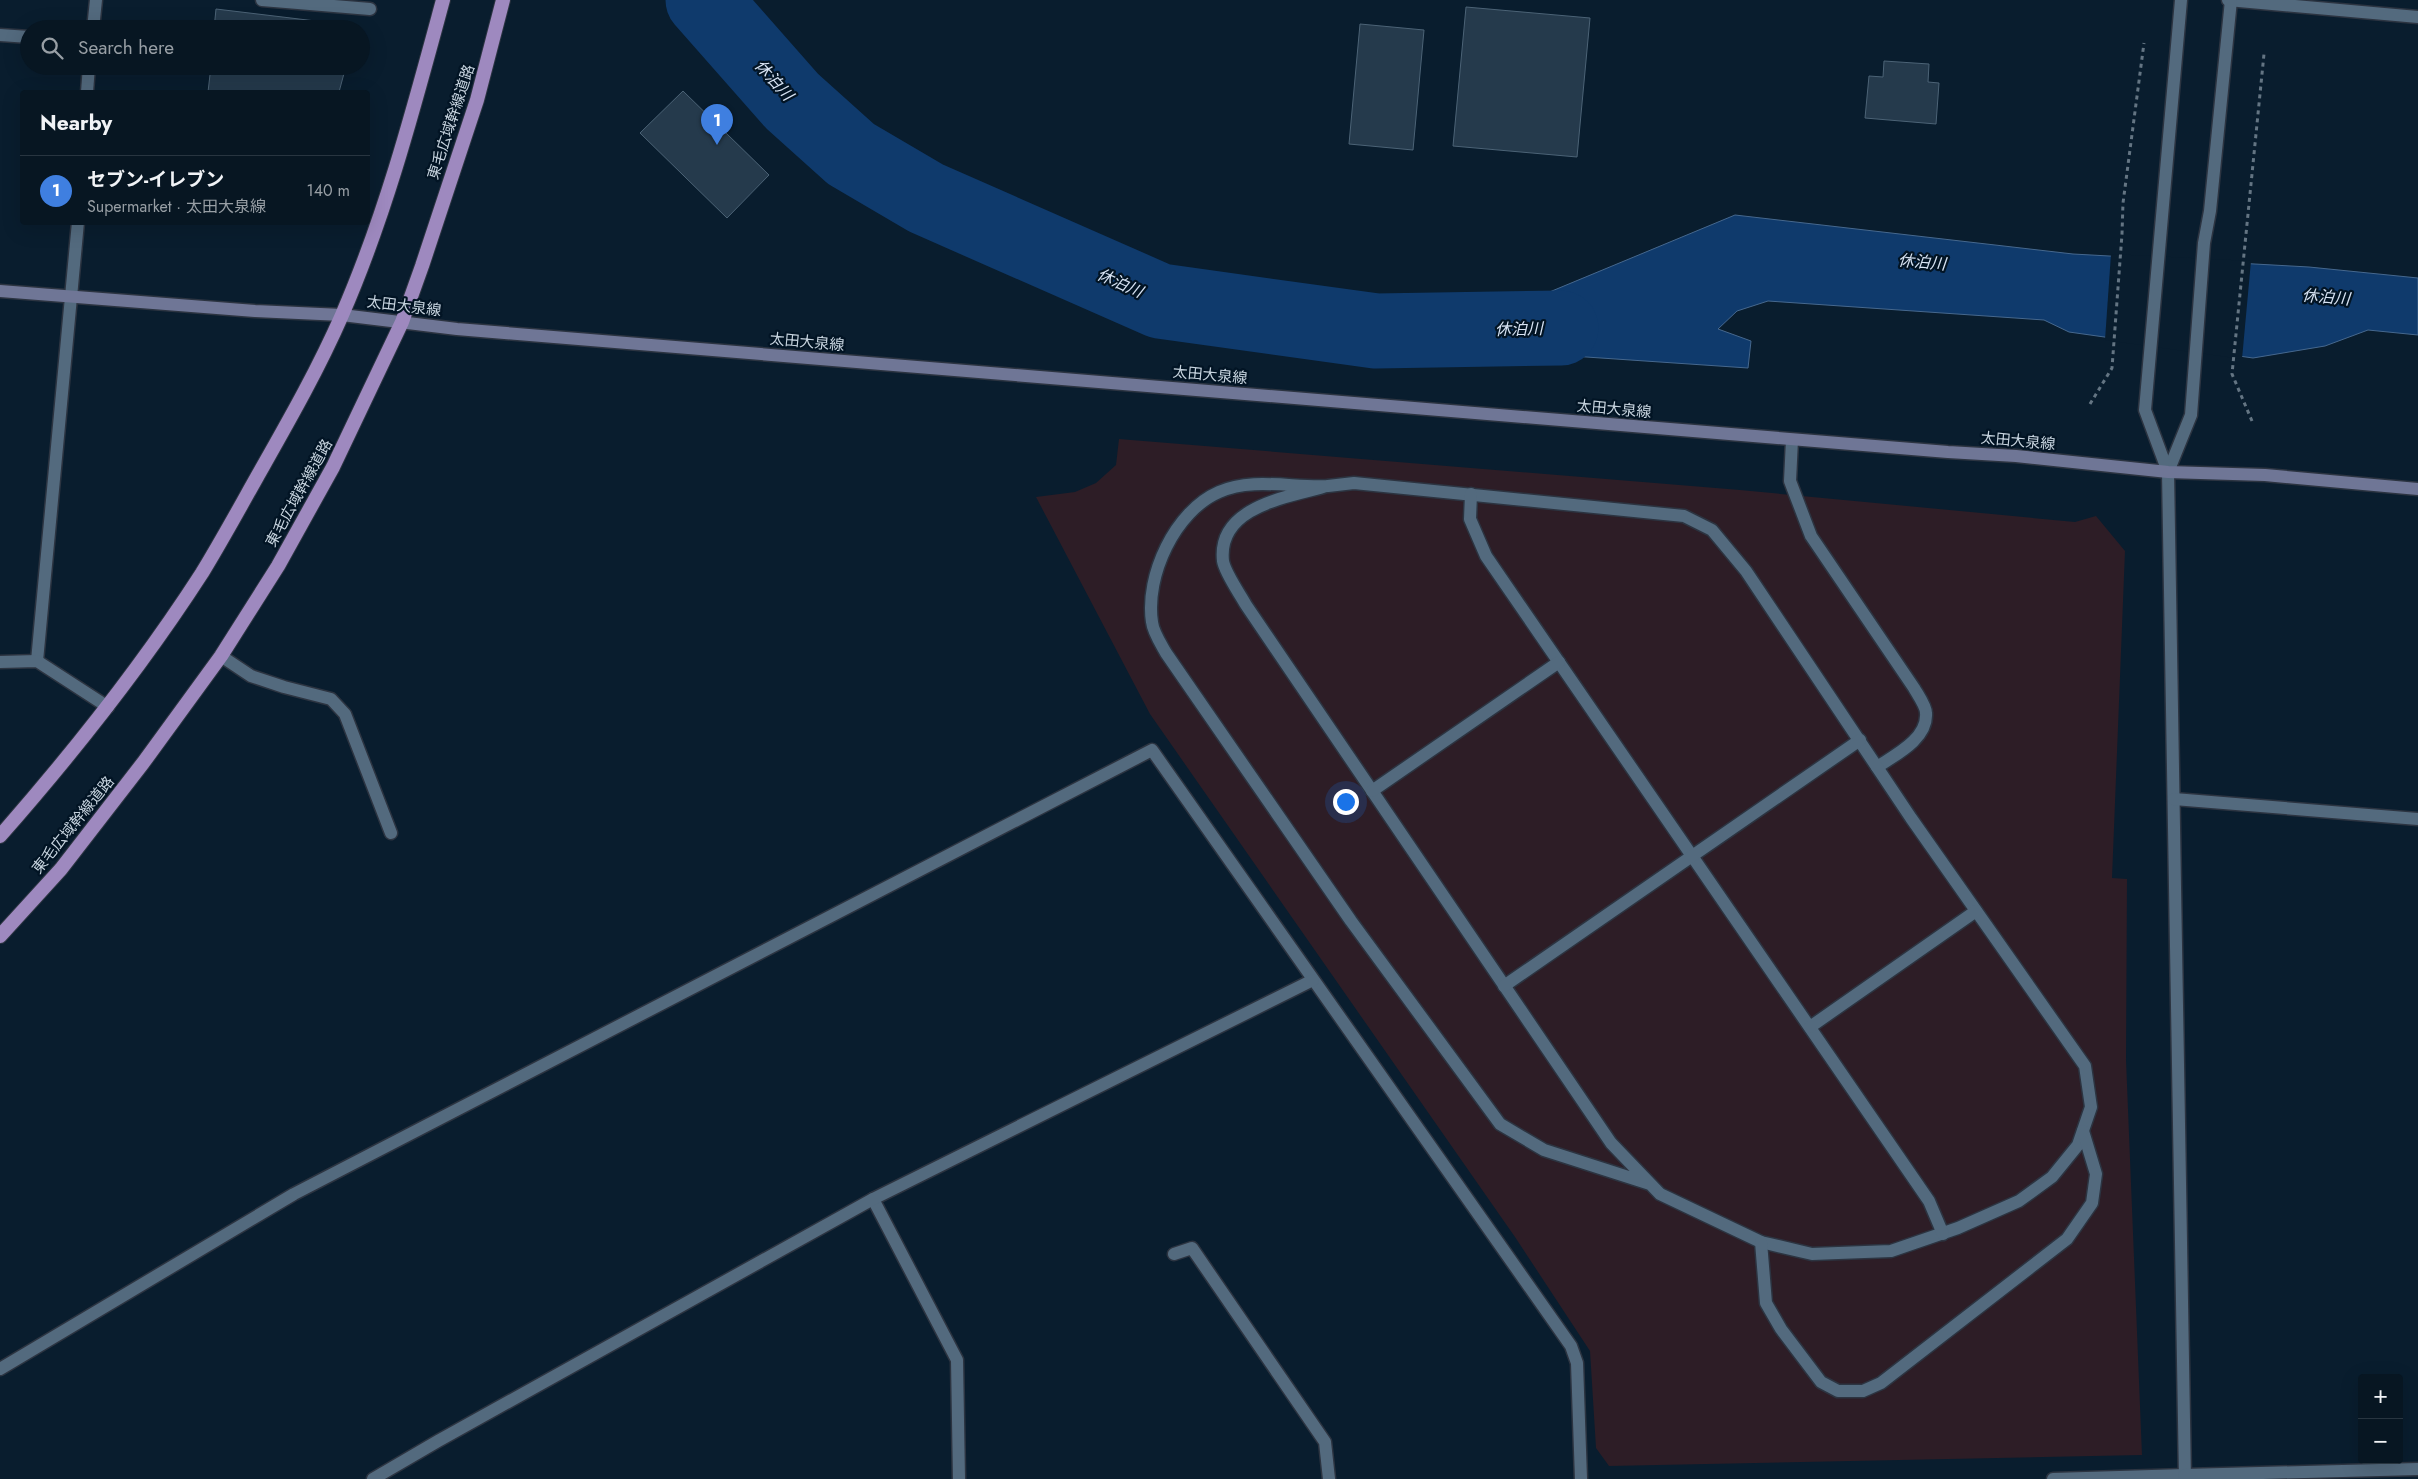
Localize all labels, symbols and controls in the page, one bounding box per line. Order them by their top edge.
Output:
search box [20,20,370,75]
icon: search [38,34,66,62]
text: Search here [78,34,174,61]
water label: 休泊川 [749,54,800,107]
street label: 東毛広域幹線道路 [422,62,480,182]
pin: 1 [701,104,733,145]
text: Nearby [40,108,112,138]
text: セブン-イレブン [87,166,224,193]
text: 1 [52,179,60,202]
text: 140 m [307,179,350,202]
text: Supermarket · 太田大泉線 [87,195,266,218]
water label: 休泊川 [1897,248,1949,276]
water label: 休泊川 [1093,263,1148,304]
water label: 休泊川 [2301,283,2353,311]
street label: 太田大泉線 [365,291,443,321]
water label: 休泊川 [1495,317,1545,341]
street label: 太田大泉線 [769,328,845,356]
street label: 太田大泉線 [1172,361,1248,389]
street label: 太田大泉線 [1576,395,1652,423]
street label: 太田大泉線 [1980,427,2056,455]
street label: 東毛広域幹線道路 [260,435,338,551]
street label: 東毛広域幹線道路 [27,771,119,879]
your location [1333,789,1359,815]
map controls [2358,1374,2403,1464]
button: + [2358,1374,2403,1419]
button: − [2358,1419,2403,1464]

